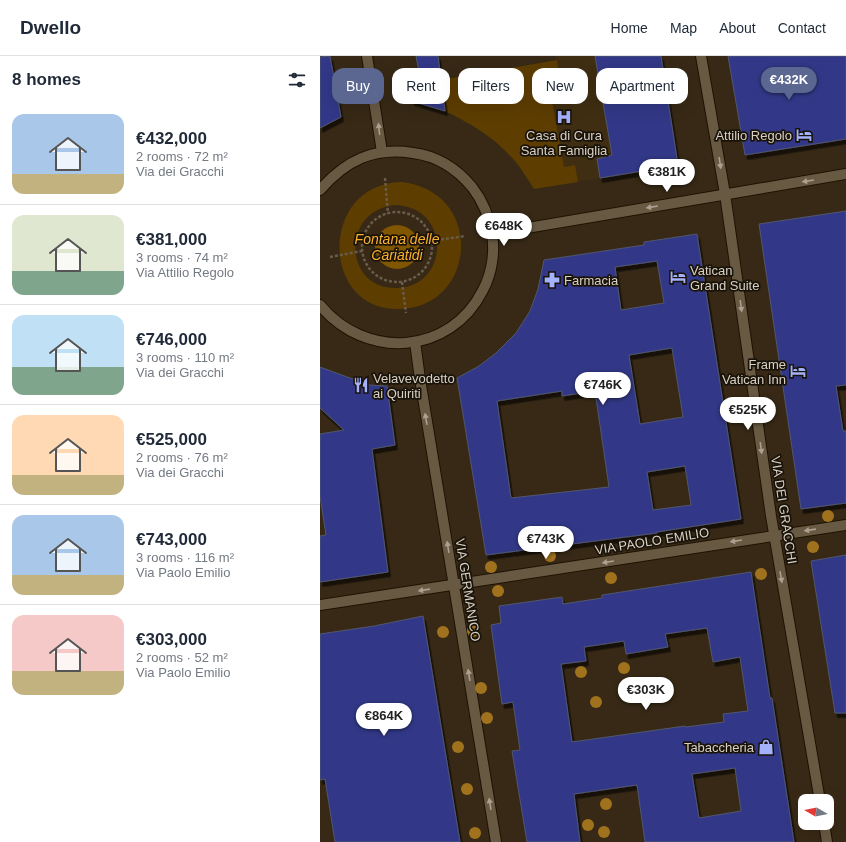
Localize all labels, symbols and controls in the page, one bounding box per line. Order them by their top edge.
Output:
text: Dwello [20,17,81,38]
text: Home [611,20,648,36]
text: Map [670,20,697,36]
text: About [719,20,756,36]
text: Contact [778,20,826,36]
pin: €432K [761,67,817,101]
chip: Buy [332,68,384,104]
chip: Rent [392,68,450,104]
chip: Filters [458,68,524,104]
chip: New [532,68,588,104]
chip: Apartment [596,68,688,104]
icon: filters [286,69,308,91]
text: 8 homes [12,70,81,89]
text: €432K [770,72,808,87]
hospital icon: Casa di Cura Santa Famiglia [555,108,573,126]
one-way arrow [376,123,382,135]
hotel icon: Attilio Regolo [795,126,813,144]
place label: Casa di Cura Santa Famiglia [521,128,608,158]
place label: Attilio Regolo [715,128,792,143]
text: €432,000 [136,129,207,148]
icon: home [44,130,92,178]
text: 2 rooms · 72 m² [136,149,228,164]
one-way arrow [717,157,723,169]
pin: €381K [639,159,695,193]
text: Via dei Gracchi [136,164,224,179]
text: €381K [648,164,686,179]
one-way arrow [801,178,814,184]
one-way arrow [646,204,658,210]
pin: €648K [476,213,532,247]
text: €648K [485,218,523,233]
text: €381,000 [136,230,207,249]
icon: home [44,231,92,279]
water label: Fontana delle Cariatidi [355,231,440,263]
text: 3 rooms · 74 m² [136,250,228,265]
place label: Vatican Grand Suite [690,263,759,293]
text: Via Attilio Regolo [136,265,234,280]
hotel icon: Vatican Grand Suite [669,268,687,286]
pharmacy icon: Farmacia [543,271,561,289]
place label: Farmacia [564,273,619,288]
one-way arrow [738,300,744,312]
text: €746,000 [136,330,207,349]
icon: home [44,331,92,379]
text: 3 rooms · 110 m² [136,350,234,365]
place label: Frame Vatican Inn [722,357,786,387]
hotel icon: Frame Vatican Inn [789,362,807,380]
text: Via dei Gracchi [136,365,224,380]
place label: Velavevodetto ai Quiriti [373,371,455,401]
pin: €746K [575,372,631,406]
restaurant icon: Velavevodetto ai Quiriti [352,376,370,394]
text: €746K [584,377,622,392]
pin: €525K [720,397,776,431]
text: €525K [729,402,767,417]
one-way arrow [423,413,429,425]
text: €525,000 [136,430,207,449]
icon: home [44,431,92,479]
one-way arrow [758,442,764,454]
text: 2 rooms · 76 m² [136,450,228,465]
street label: VIA DEI GRACCHI [768,455,800,565]
text: Via dei Gracchi [136,465,224,480]
street label: VIA PAOLO EMILIO [594,525,710,557]
pin: €743K [518,526,574,560]
one-way arrow [804,527,816,533]
text: €743,000 [136,530,207,549]
icon: home [44,531,92,579]
text: €743K [527,531,565,546]
street label: VIA GERMANICO [452,537,484,643]
one-way arrow [730,539,742,545]
one-way arrow [445,541,451,553]
text: 3 rooms · 116 m² [136,550,234,565]
one-way arrow [602,559,614,565]
text: Via Paolo Emilio [136,565,230,580]
one-way arrow [779,571,785,583]
one-way arrow [418,587,430,593]
text: €303,000 [136,630,207,649]
icon: home [44,631,92,679]
text: 2 rooms · 52 m² [136,650,228,665]
text: Via Paolo Emilio [136,665,230,680]
one-way arrow [466,669,472,681]
pin: €303K [618,677,674,711]
text: €303K [627,682,665,697]
pin: €864K [356,703,412,737]
text: €864K [365,708,403,723]
shop icon: Tabaccheria [757,738,775,756]
place label: Tabaccheria [684,740,755,755]
north arrow [798,794,834,830]
map controls [798,794,834,830]
one-way arrow [487,797,493,810]

